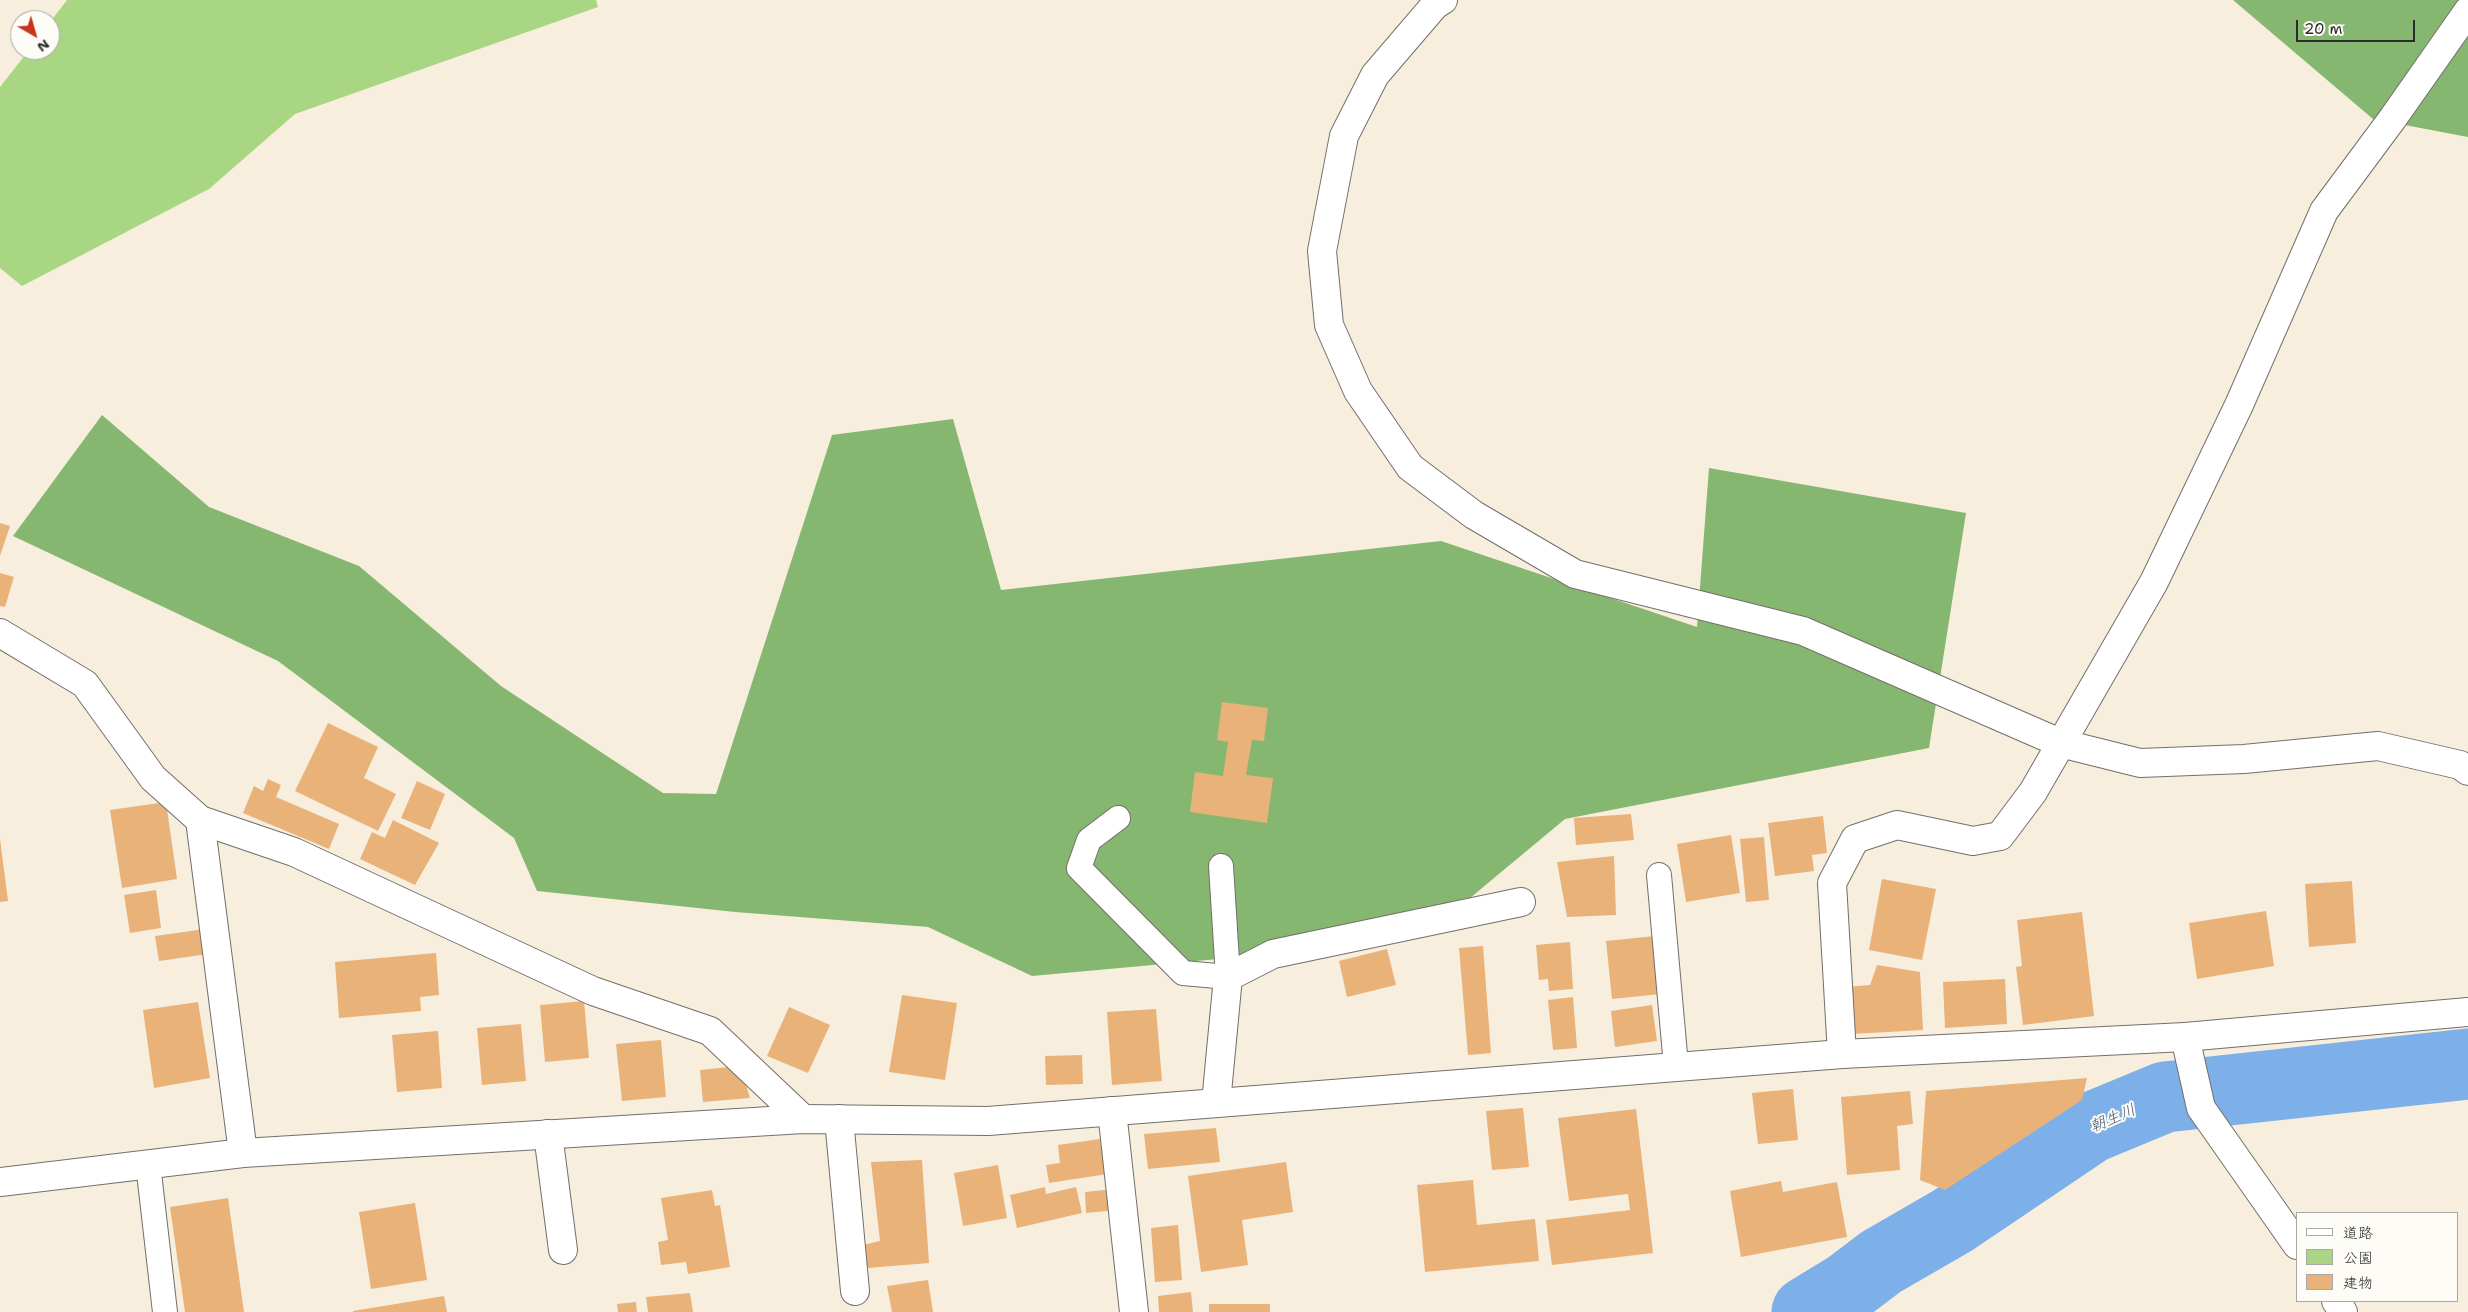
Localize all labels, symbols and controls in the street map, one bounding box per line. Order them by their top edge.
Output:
north arrow [10,10,60,60]
scale bar [2298,10,2417,42]
text: 20 m [2304,19,2343,39]
text: N [34,36,54,57]
water label: 朝生川 [2087,1101,2139,1137]
legend [2296,1212,2458,1302]
text: 道路 [2343,1223,2373,1243]
text: 公園 [2343,1248,2373,1268]
text: 建物 [2343,1273,2373,1293]

